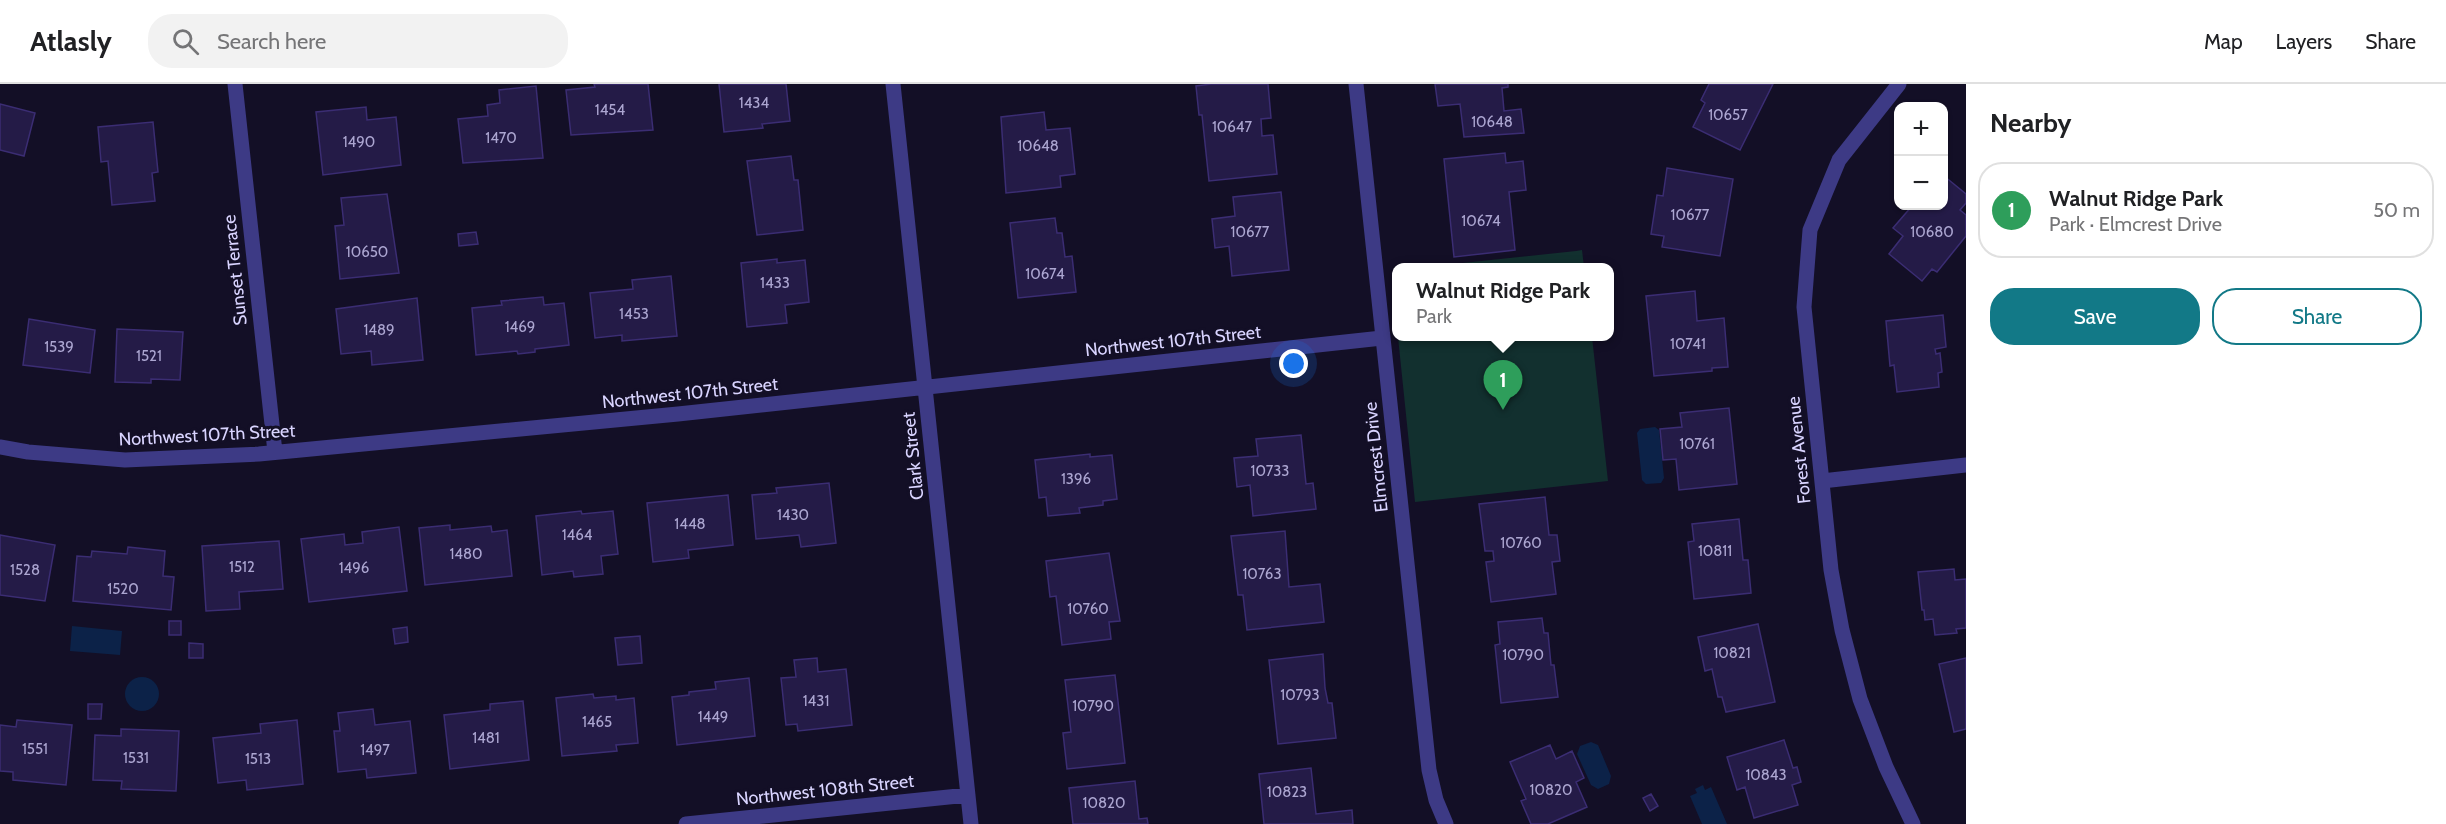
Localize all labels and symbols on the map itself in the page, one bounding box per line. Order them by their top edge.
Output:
house number: 1434 [739,94,769,112]
house number: 1454 [595,101,625,119]
house number: 10657 [1708,106,1748,124]
house number: 10648 [1471,113,1513,131]
house number: 10647 [1212,118,1252,136]
house number: 1470 [485,129,517,147]
house number: 1490 [343,133,375,151]
house number: 10648 [1017,137,1059,155]
house number: 10677 [1671,206,1710,224]
house number: 10674 [1461,212,1501,230]
street label: Sunset Terrace [218,214,252,326]
house number: 10677 [1231,223,1270,241]
house number: 10680 [1910,223,1954,241]
house number: 10650 [346,243,388,261]
house number: 10674 [1025,265,1065,283]
house number: 1433 [760,274,790,292]
house number: 1453 [619,305,649,323]
house number: 1469 [505,318,535,336]
house number: 1489 [363,321,395,339]
street label: Northwest 107th Street [1084,321,1262,361]
house number: 10741 [1670,335,1706,353]
house number: 1539 [44,338,74,356]
house number: 1521 [136,347,162,365]
your location [1279,349,1308,378]
pin: 1 [1484,360,1522,410]
street label: Northwest 107th Street [601,373,779,413]
street label: Forest Avenue [1782,395,1816,505]
street label: Elmcrest Drive [1359,401,1393,513]
street label: Clark Street [897,411,929,501]
street label: Northwest 107th Street [118,419,296,451]
house number: 10761 [1679,435,1715,453]
house number: 10733 [1251,462,1289,480]
house number: 1396 [1061,470,1091,488]
house number: 1430 [777,506,809,524]
house number: 1448 [674,515,706,533]
house number: 1464 [562,526,593,544]
house number: 10760 [1500,534,1542,552]
house number: 10811 [1698,542,1732,560]
house number: 1480 [449,545,483,563]
house number: 1512 [229,558,255,576]
house number: 1496 [339,559,369,577]
house number: 1528 [10,561,40,579]
house number: 10763 [1242,565,1282,583]
house number: 1520 [107,580,139,598]
house number: 10760 [1067,600,1109,618]
house number: 10821 [1713,644,1751,662]
house number: 10790 [1502,646,1544,664]
house number: 10793 [1280,686,1320,704]
house number: 1431 [803,692,829,710]
house number: 10790 [1072,697,1114,715]
house number: 1449 [698,708,728,726]
house number: 1465 [582,713,612,731]
house number: 1481 [472,729,500,747]
house number: 1551 [22,740,48,758]
house number: 1497 [360,741,390,759]
house number: 1531 [123,749,149,767]
house number: 1513 [245,750,271,768]
house number: 10843 [1745,766,1787,784]
street label: Northwest 108th Street [735,770,915,810]
house number: 10820 [1530,781,1572,799]
house number: 10823 [1267,783,1307,801]
house number: 10820 [1083,794,1125,812]

